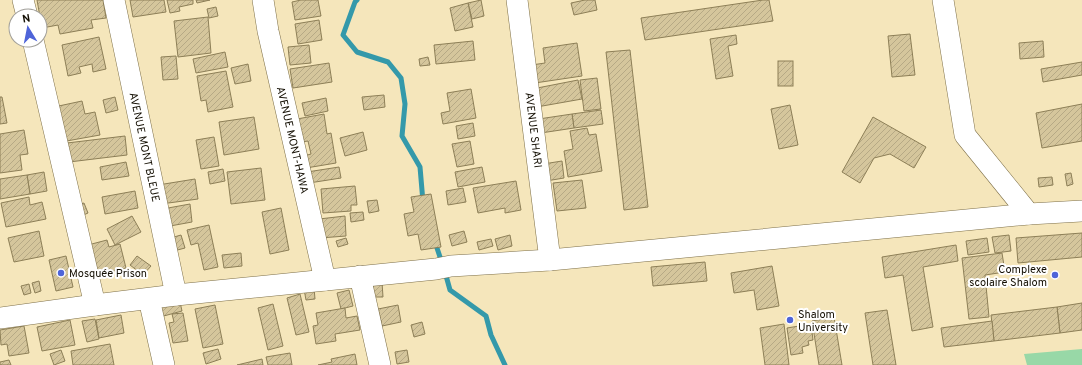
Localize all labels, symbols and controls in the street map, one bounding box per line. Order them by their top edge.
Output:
north arrow [8,8,48,48]
text: N [21,12,32,27]
street label: AVENUE MONT-HAWA [273,85,311,195]
street label: AVENUE MONT BLEUE [126,91,162,203]
street label: AVENUE SHARI [521,91,545,169]
place label: Complexe scolaire Shalom [969,263,1047,290]
place label: Mosquée Prison [69,267,147,281]
marker: Mosquée Prison [56,268,66,278]
marker: Complexe scolaire Shalom [1050,270,1060,280]
place label: Shalom University [798,308,848,335]
marker: Shalom University [785,315,795,325]

